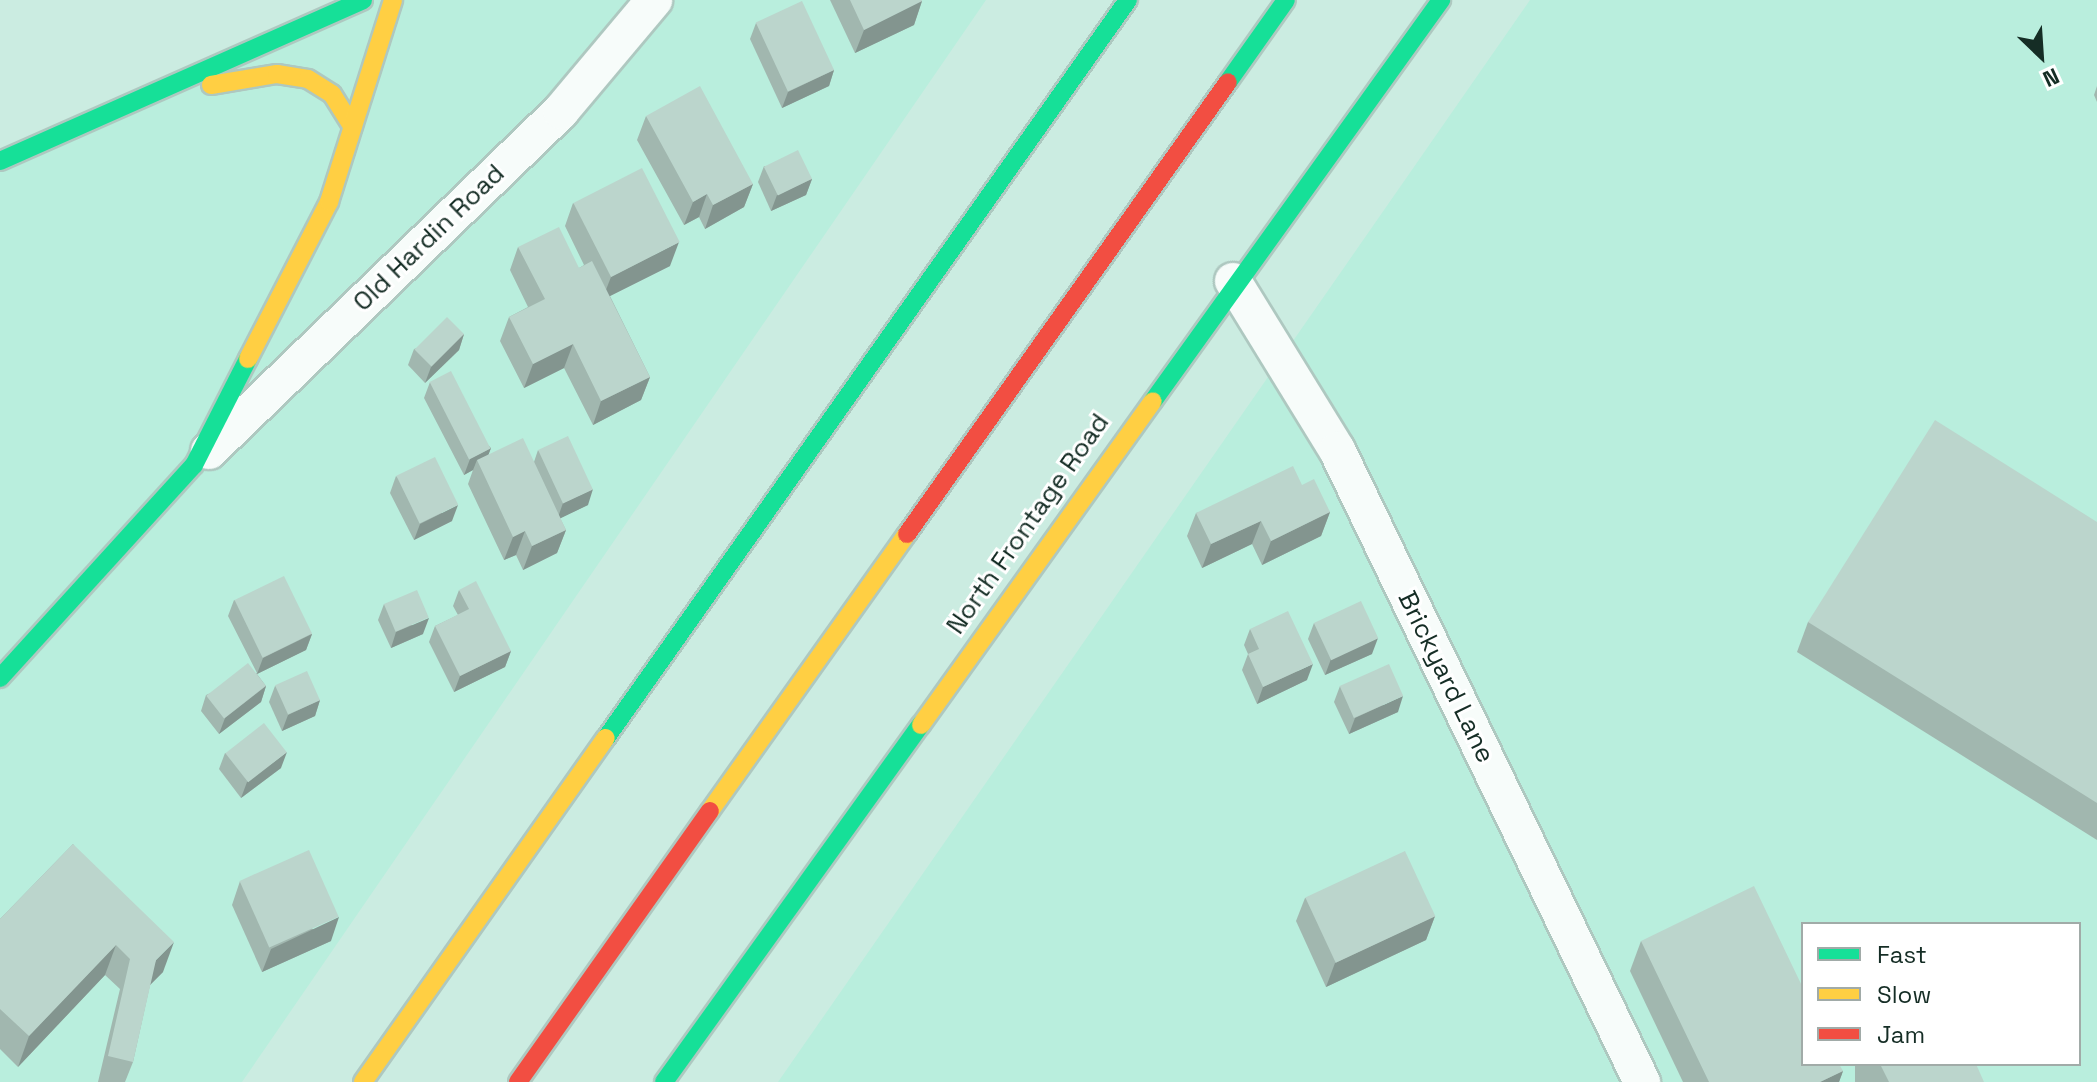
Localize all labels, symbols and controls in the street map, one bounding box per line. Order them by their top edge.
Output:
north arrow [2001,16,2081,96]
text: N [2039,62,2064,94]
street label: Old Hardin Road [347,158,511,318]
street label: North Frontage Road [940,408,1116,640]
street label: Brickyard Lane [1391,586,1501,768]
legend [1801,922,2081,1066]
text: Fast [1877,939,1927,970]
text: Slow [1877,979,1931,1010]
text: Jam [1877,1019,1925,1050]

